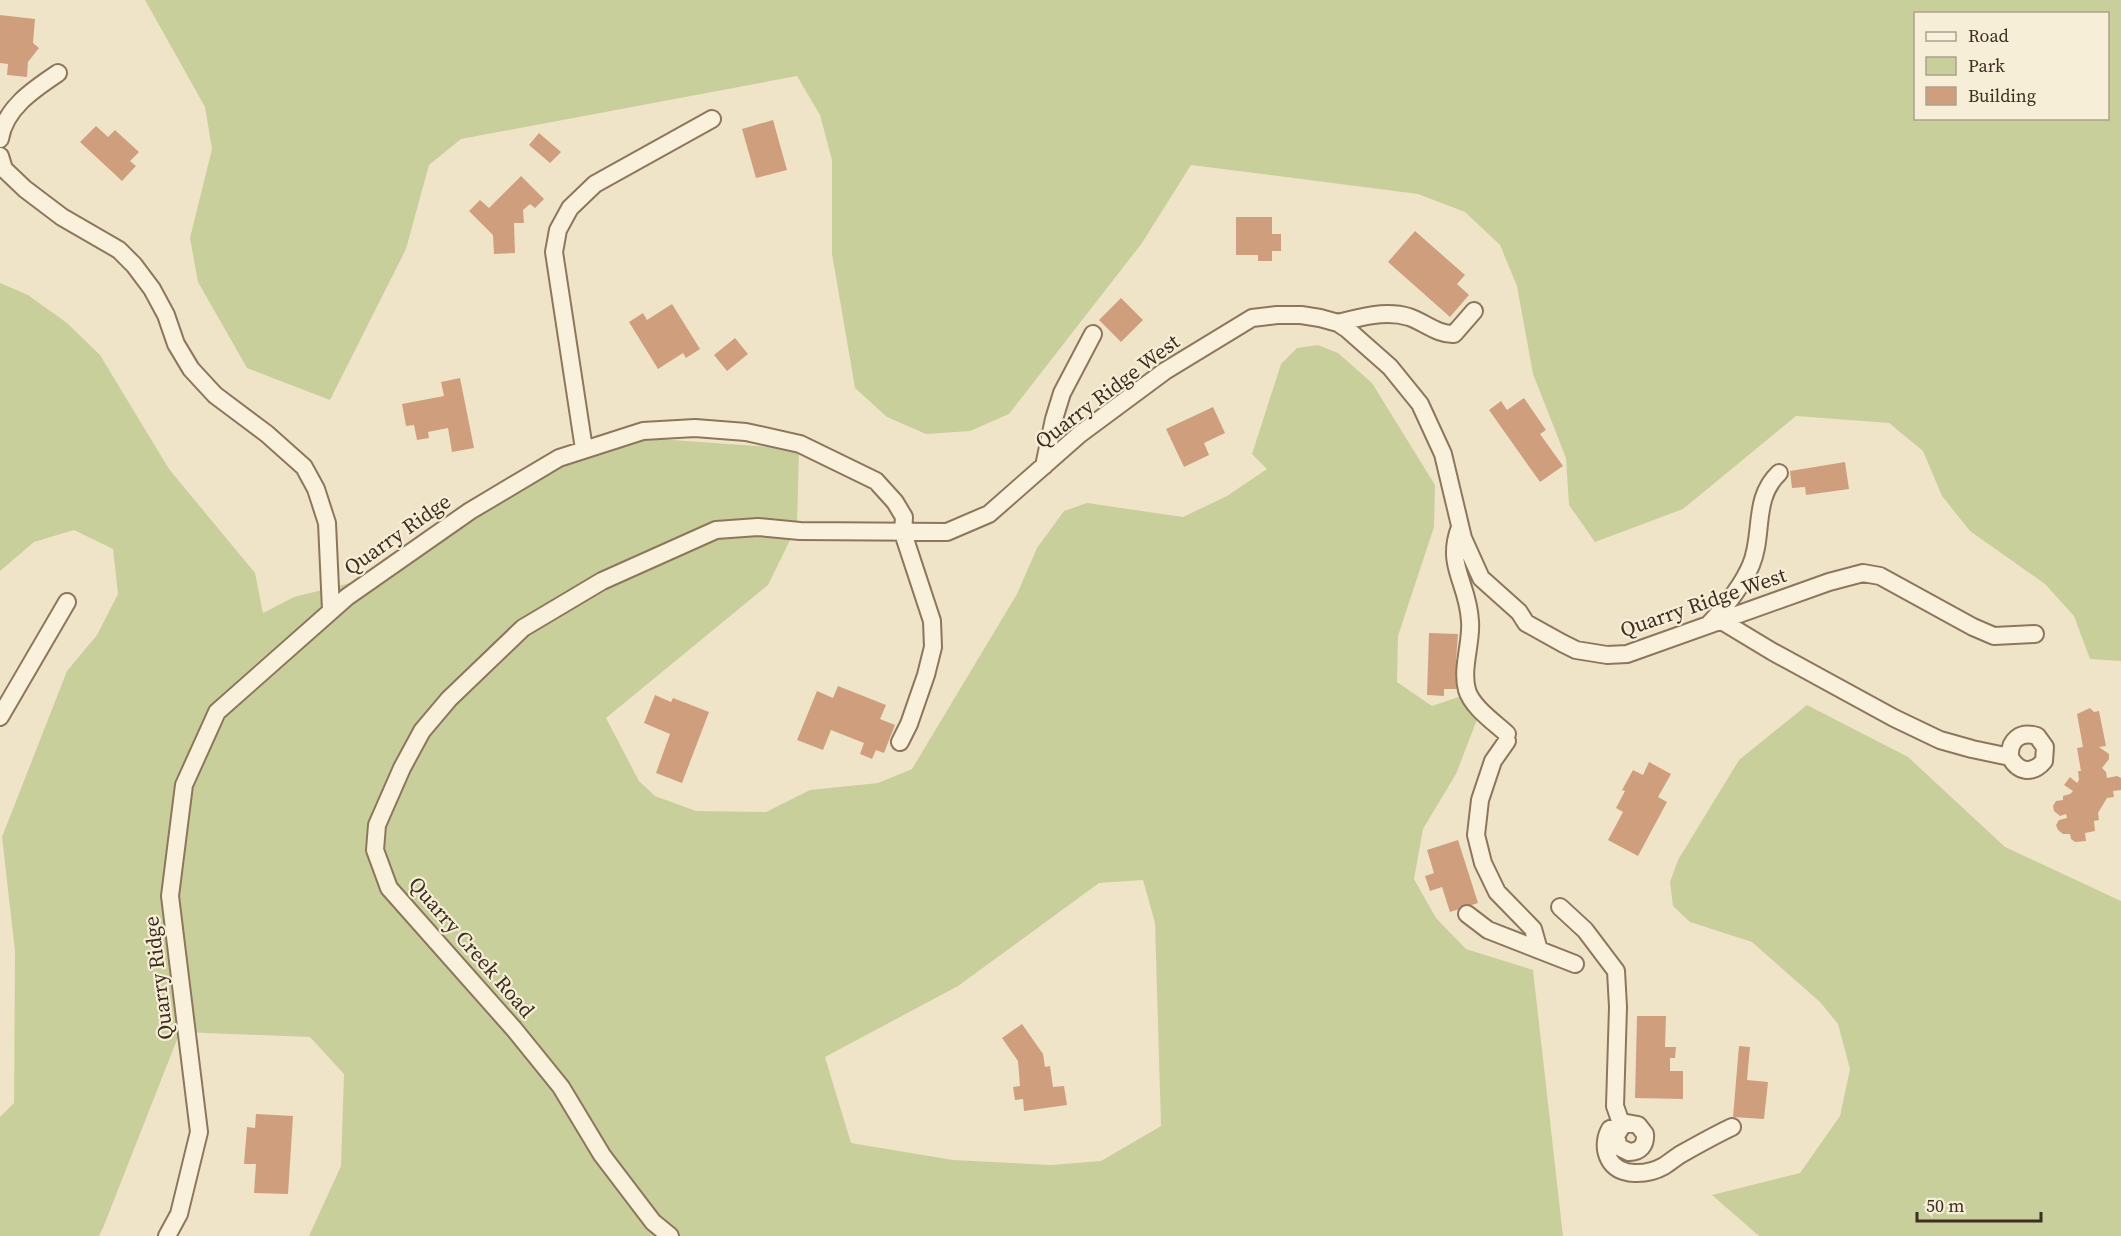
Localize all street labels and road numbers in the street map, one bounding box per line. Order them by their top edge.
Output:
street label: Quarry Ridge West [1029,327,1185,455]
street label: Quarry Ridge [338,486,456,582]
street label: Quarry Ridge West [1616,560,1790,644]
street label: Quarry Creek Road [403,870,542,1024]
street label: Quarry Ridge [136,915,180,1041]

